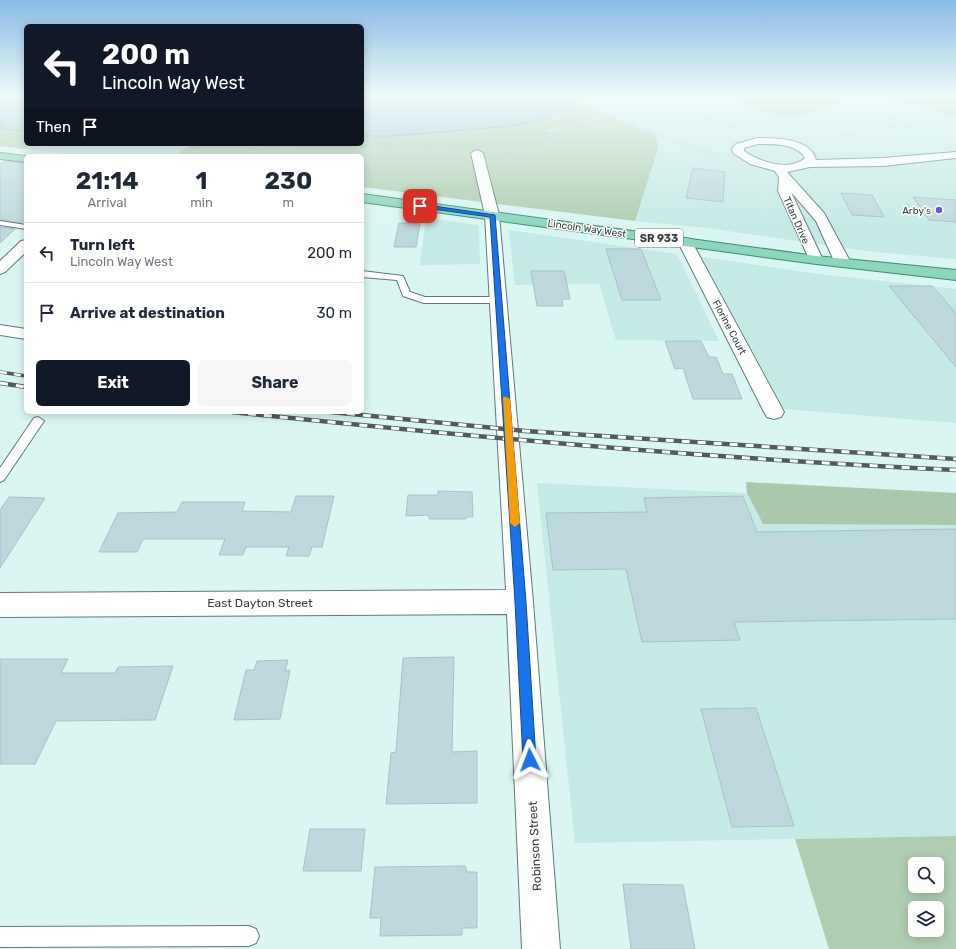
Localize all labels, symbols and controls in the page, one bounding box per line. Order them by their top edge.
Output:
text: 200 m [102,38,190,71]
icon: left [36,40,88,92]
text: Lincoln Way West [102,72,245,94]
icon: arrive [79,116,101,138]
text: Then [36,118,71,136]
text: 21:14 [76,167,139,195]
text: 1 [196,167,208,195]
text: 230 [265,167,312,195]
pin [403,189,437,223]
text: Arrival [88,195,127,210]
text: min [190,195,213,210]
text: m [283,195,294,210]
icon: arrive [409,195,431,217]
street label: Titan Drive [780,195,812,246]
place label: Arby's [902,205,931,217]
marker: Arby's [934,205,944,215]
street label: Lincoln Way West [547,218,627,240]
road number: SR 933 [635,229,683,247]
text: Turn left [70,236,135,254]
icon: left [36,242,58,264]
text: 200 m [307,244,352,262]
text: Lincoln Way West [70,254,173,269]
street label: Florine Court [710,298,749,357]
icon: arrive [36,302,58,324]
text: Arrive at destination [70,304,225,322]
text: 30 m [316,304,352,322]
button: Exit [36,360,190,406]
button: Share [198,360,352,406]
street label: East Dayton Street [207,596,313,610]
position arrow [509,739,551,781]
street label: Robinson Street [526,800,544,891]
map controls [908,857,944,937]
button: search [908,857,944,893]
button: layers [908,901,944,937]

